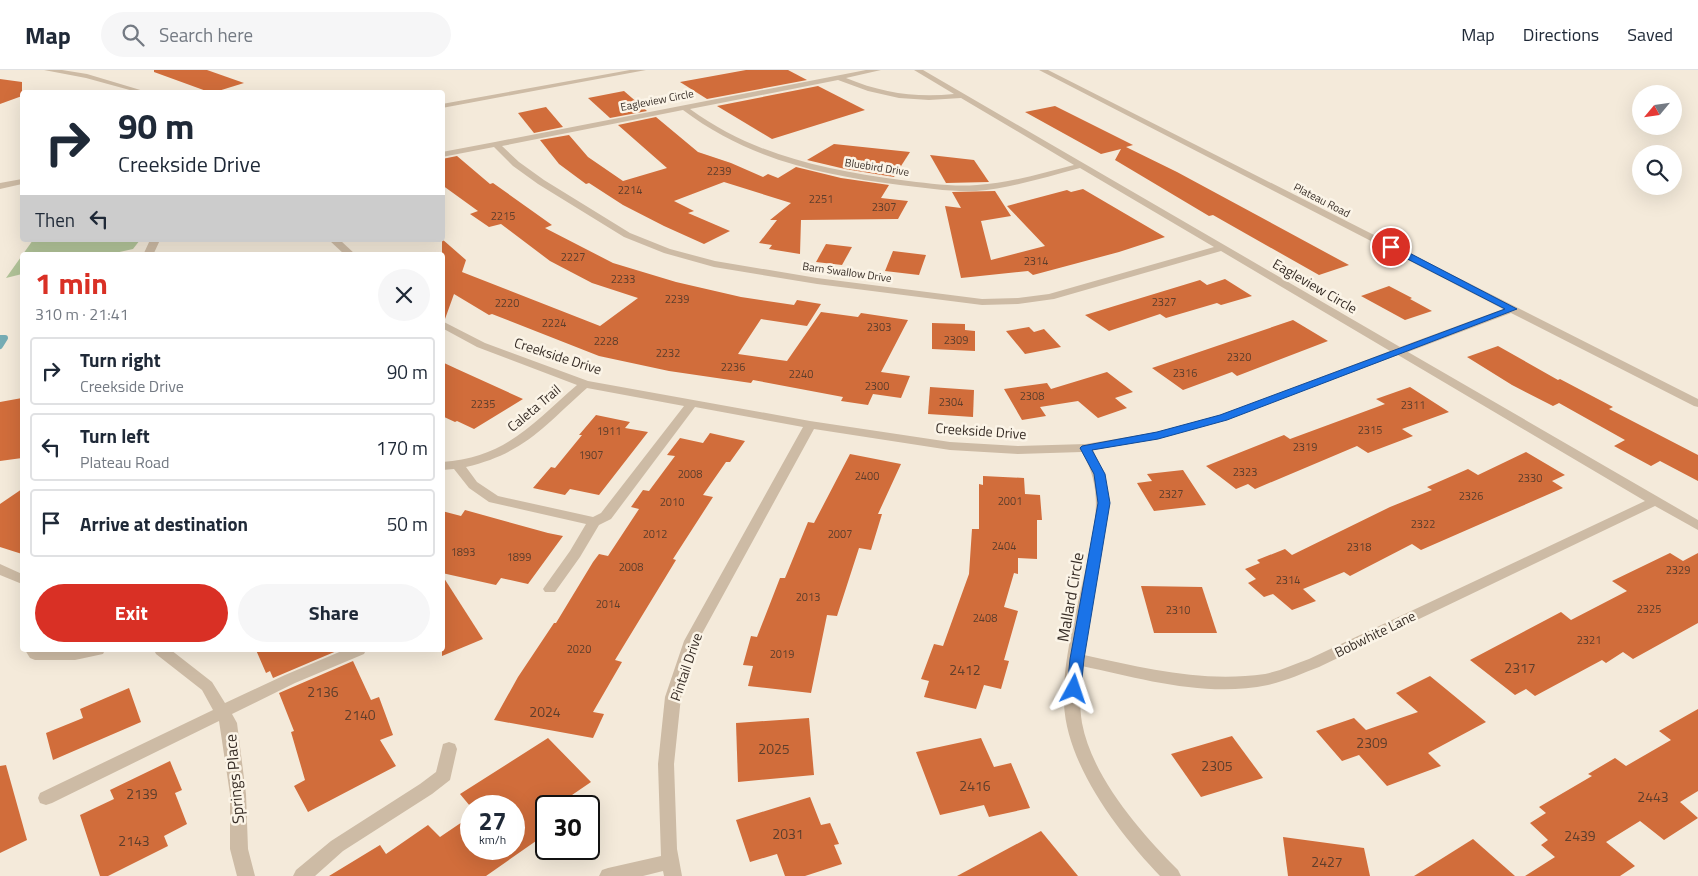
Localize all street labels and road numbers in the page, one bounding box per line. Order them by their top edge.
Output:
street label: Eagleview Circle [619,85,695,115]
street label: Bluebird Drive [844,154,911,180]
street label: Plateau Road [1291,179,1353,221]
street label: Eagleview Circle [1269,253,1361,318]
street label: Barn Swallow Drive [801,258,893,286]
street label: Creekside Drive [512,331,605,380]
street label: Caleta Trail [502,379,565,436]
street label: Creekside Drive [935,417,1027,444]
street label: Mallard Circle [1050,550,1090,644]
street label: Bobwhite Lane [1331,605,1419,662]
street label: Pintail Drive [664,630,707,704]
street label: Springs Place [218,733,250,825]

